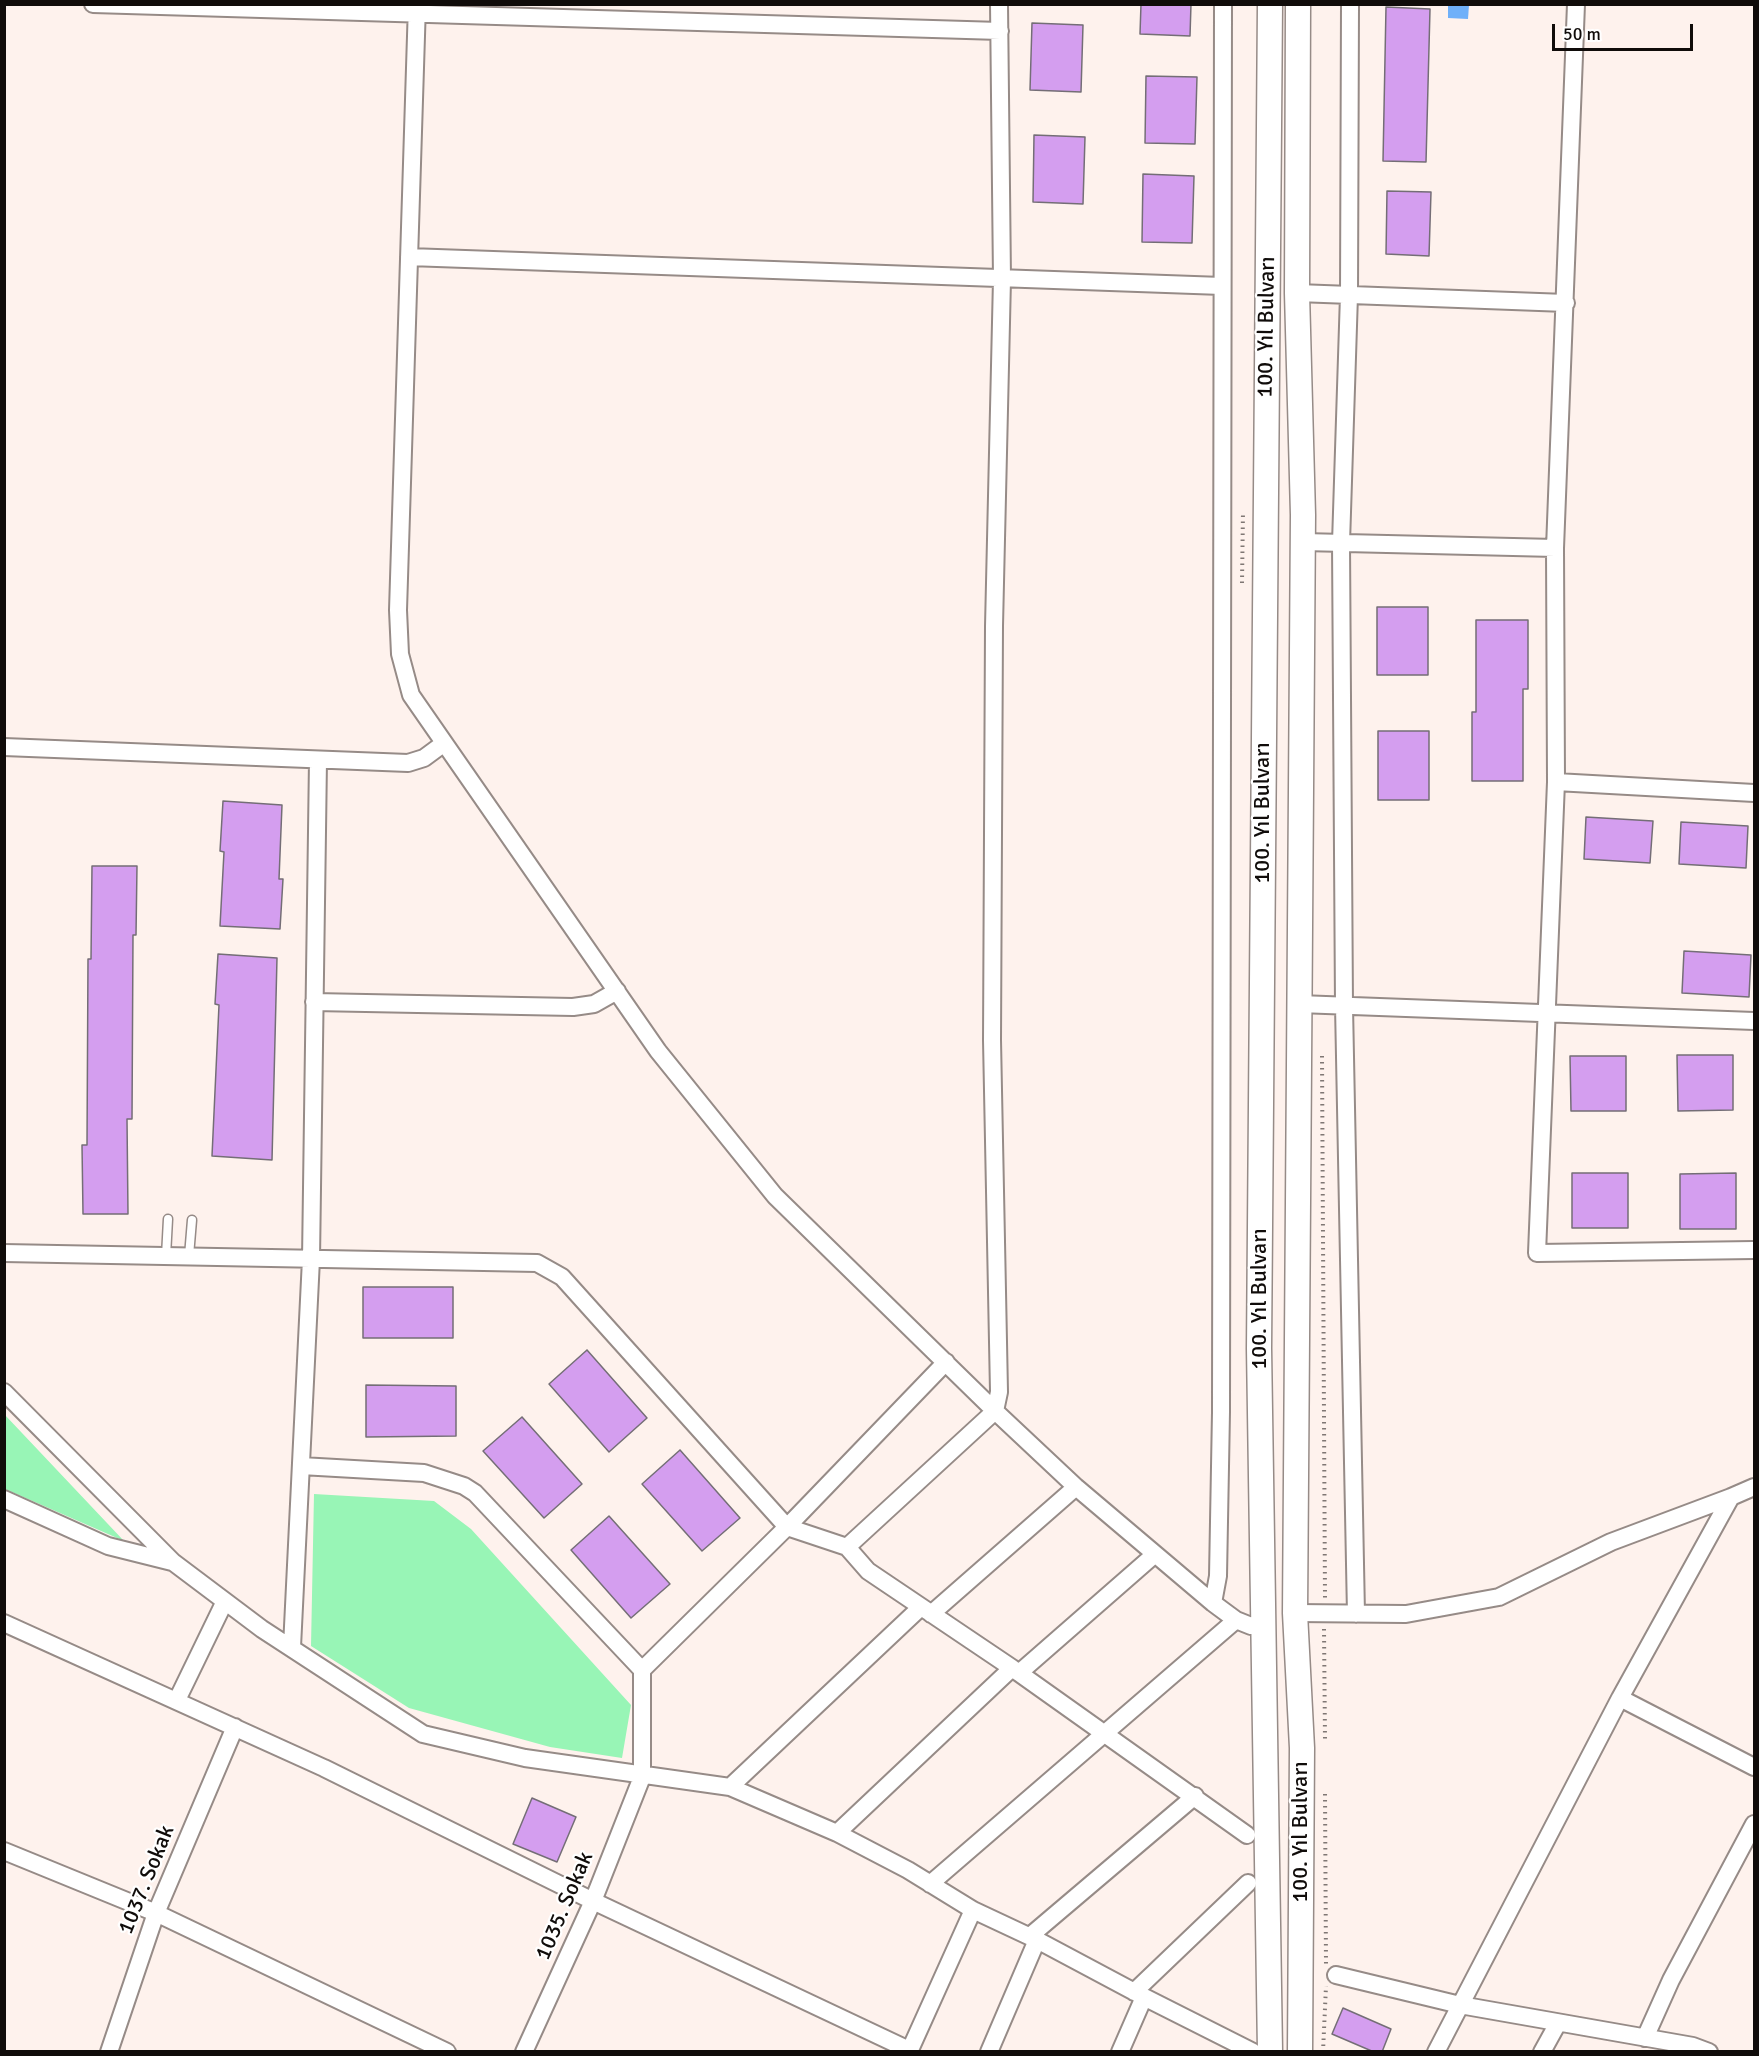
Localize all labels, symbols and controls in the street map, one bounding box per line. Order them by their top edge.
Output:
scale bar [1555,12,1696,50]
text: 50 m [1563,23,1601,45]
street label: 100. Yıl Bulvarı [1253,256,1281,398]
street label: 100. Yıl Bulvarı [1250,742,1276,884]
street label: 100. Yıl Bulvarı [1247,1228,1273,1370]
street label: 100. Yıl Bulvarı [1288,1761,1314,1903]
street label: 1037. Sokak [113,1822,181,1938]
street label: 1035. Sokak [530,1848,600,1964]

